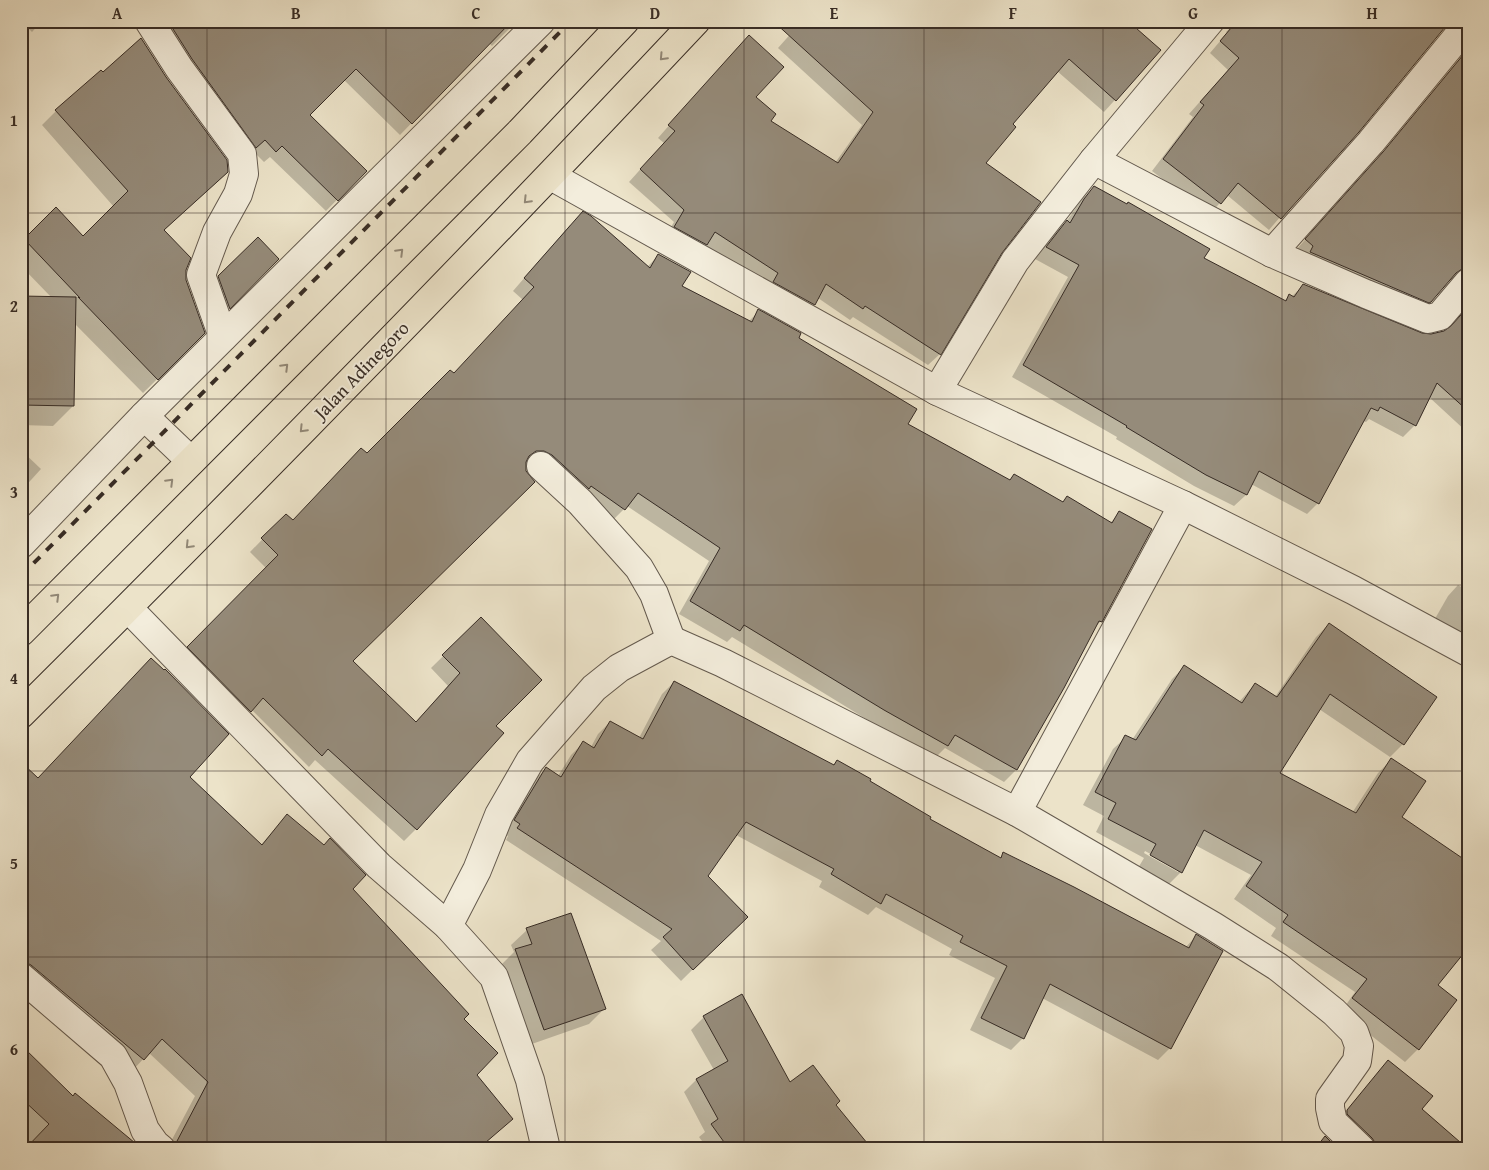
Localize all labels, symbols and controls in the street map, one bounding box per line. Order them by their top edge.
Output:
text: A [112,1,123,25]
text: B [291,1,301,25]
text: C [471,1,481,25]
text: D [650,1,660,25]
text: E [830,1,839,25]
text: F [1009,1,1017,25]
text: G [1188,1,1198,25]
text: H [1366,1,1378,25]
one-way arrow [660,51,669,60]
text: 1 [10,108,18,132]
one-way arrow [524,194,533,203]
one-way arrow [394,249,403,258]
text: 2 [10,294,18,318]
street label: Jalan Adinegoro [305,315,415,427]
one-way arrow [279,364,288,373]
one-way arrow [300,423,309,432]
one-way arrow [164,479,173,488]
text: 3 [10,480,18,504]
one-way arrow [186,539,195,548]
one-way arrow [50,594,59,603]
text: 4 [10,666,18,690]
text: 5 [10,851,18,875]
text: 6 [10,1037,18,1061]

